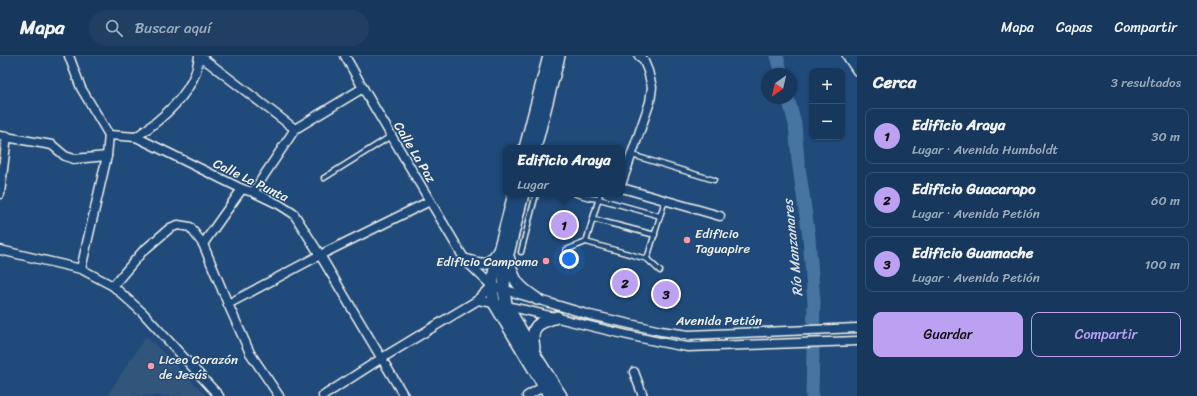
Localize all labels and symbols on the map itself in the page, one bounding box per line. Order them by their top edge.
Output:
north arrow [761,68,797,104]
street label: Calle La Paz [388,117,443,188]
street label: Calle La Punta [209,152,293,208]
water label: Río Manzanares [775,197,811,298]
pin: 1 [551,210,577,240]
place label: Edificio Taguapire [695,222,750,260]
marker: Edificio Taguapire [682,235,692,245]
your location [559,249,579,269]
place label: Edificio Campoma [436,250,538,273]
marker: Edificio Campoma [541,256,551,266]
pin: 2 [612,268,638,298]
pin: 3 [653,279,679,309]
street label: Avenida Petión [675,309,762,332]
place label: Liceo Corazón de Jesús [159,348,238,386]
marker: Liceo Corazón de Jesús [146,361,156,371]

